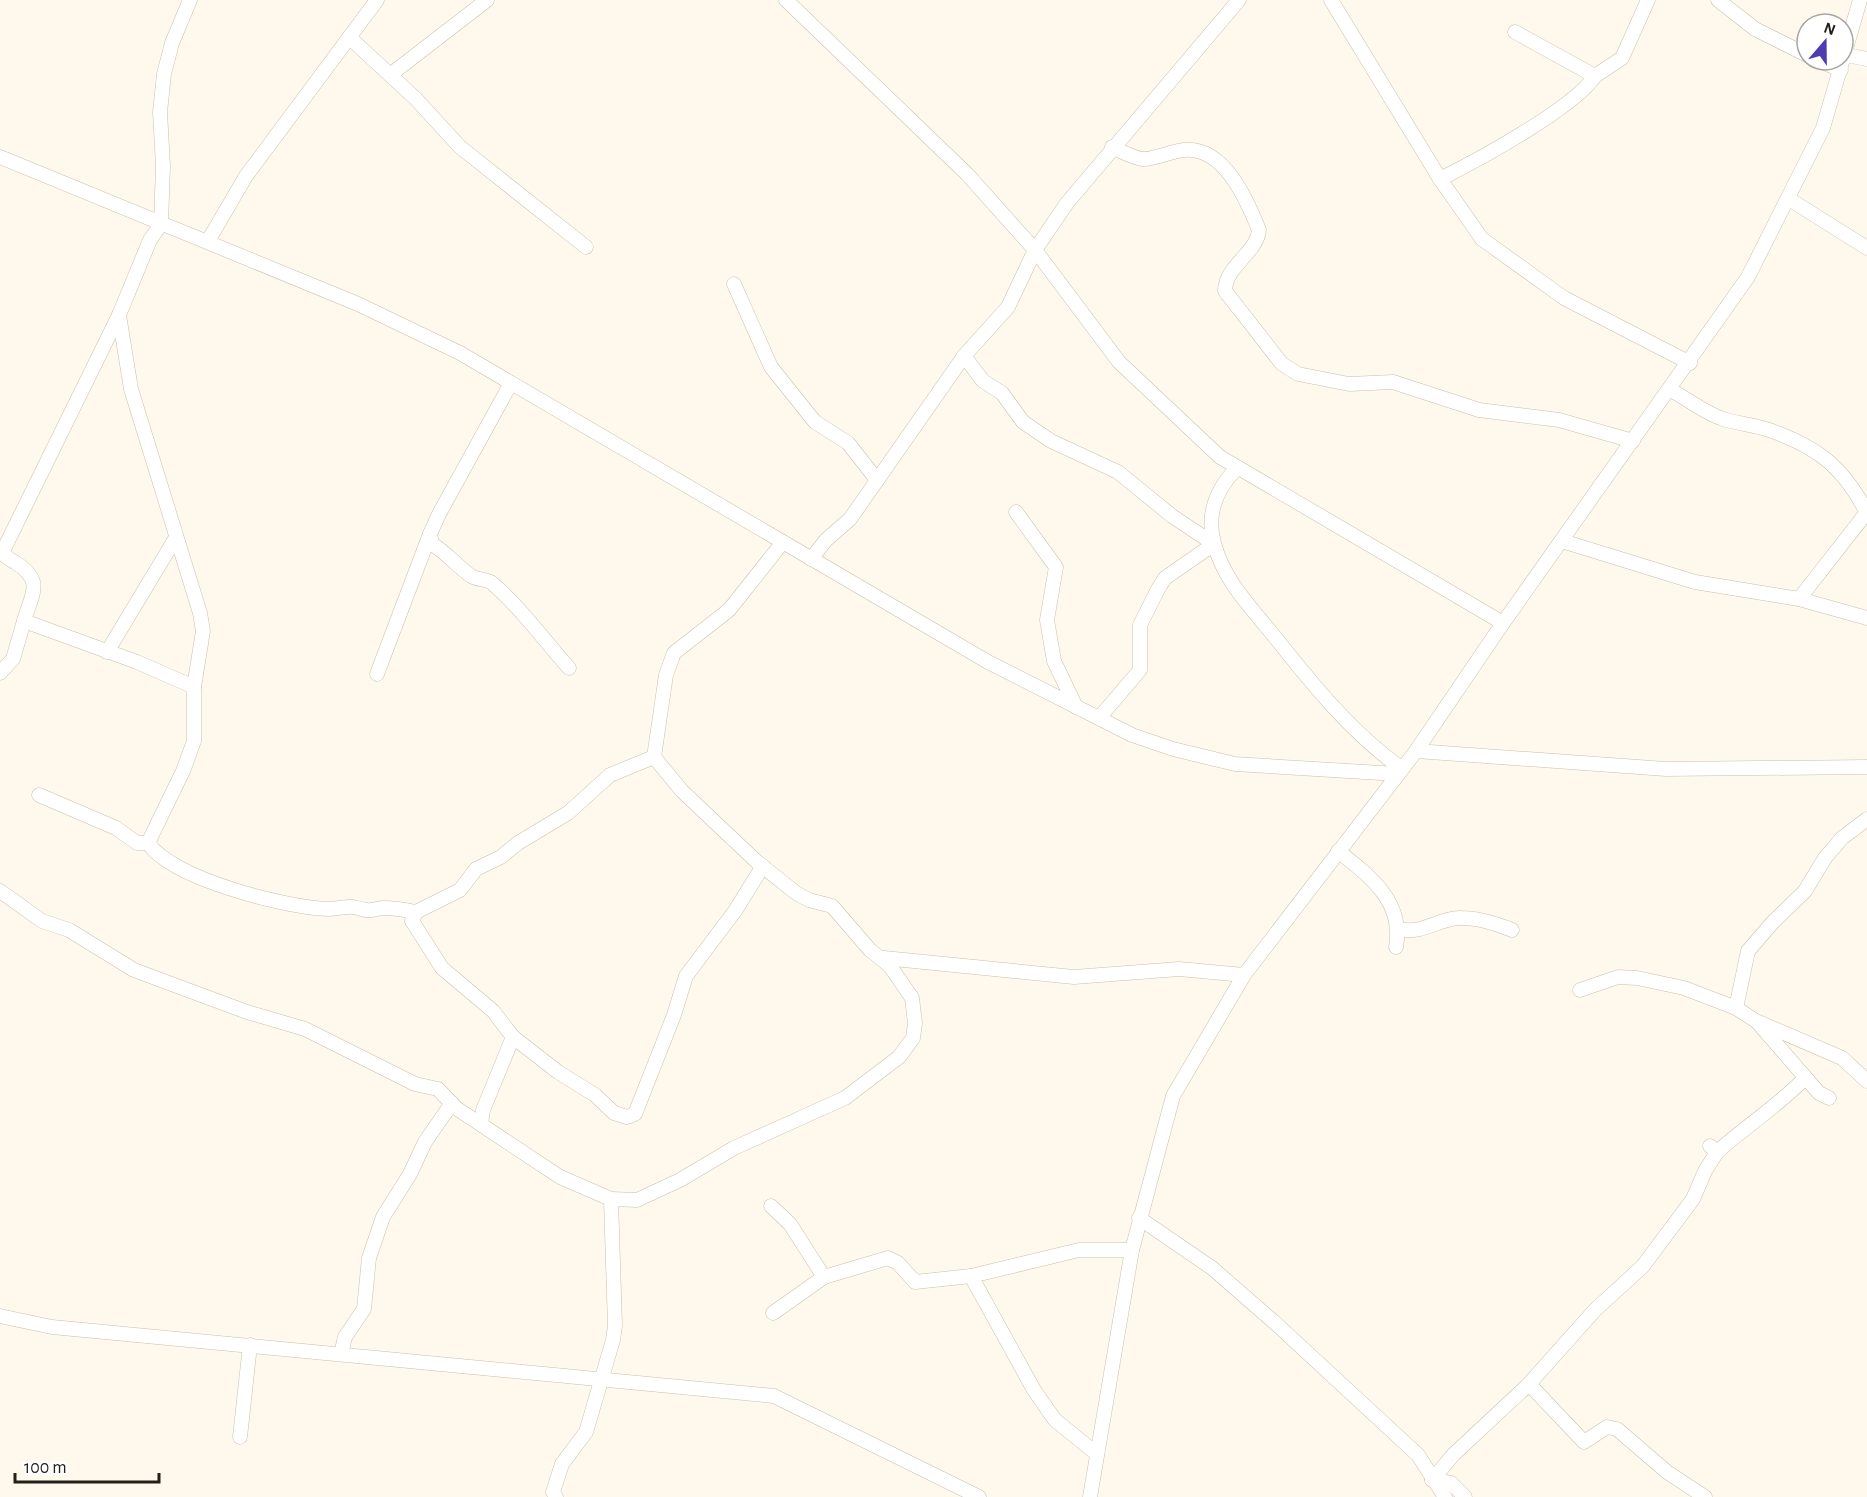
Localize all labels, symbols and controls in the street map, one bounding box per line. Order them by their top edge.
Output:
north arrow [1795,12,1855,72]
text: N [1822,19,1838,38]
scale bar [15,1446,159,1484]
text: 100 m [24,1459,67,1477]

